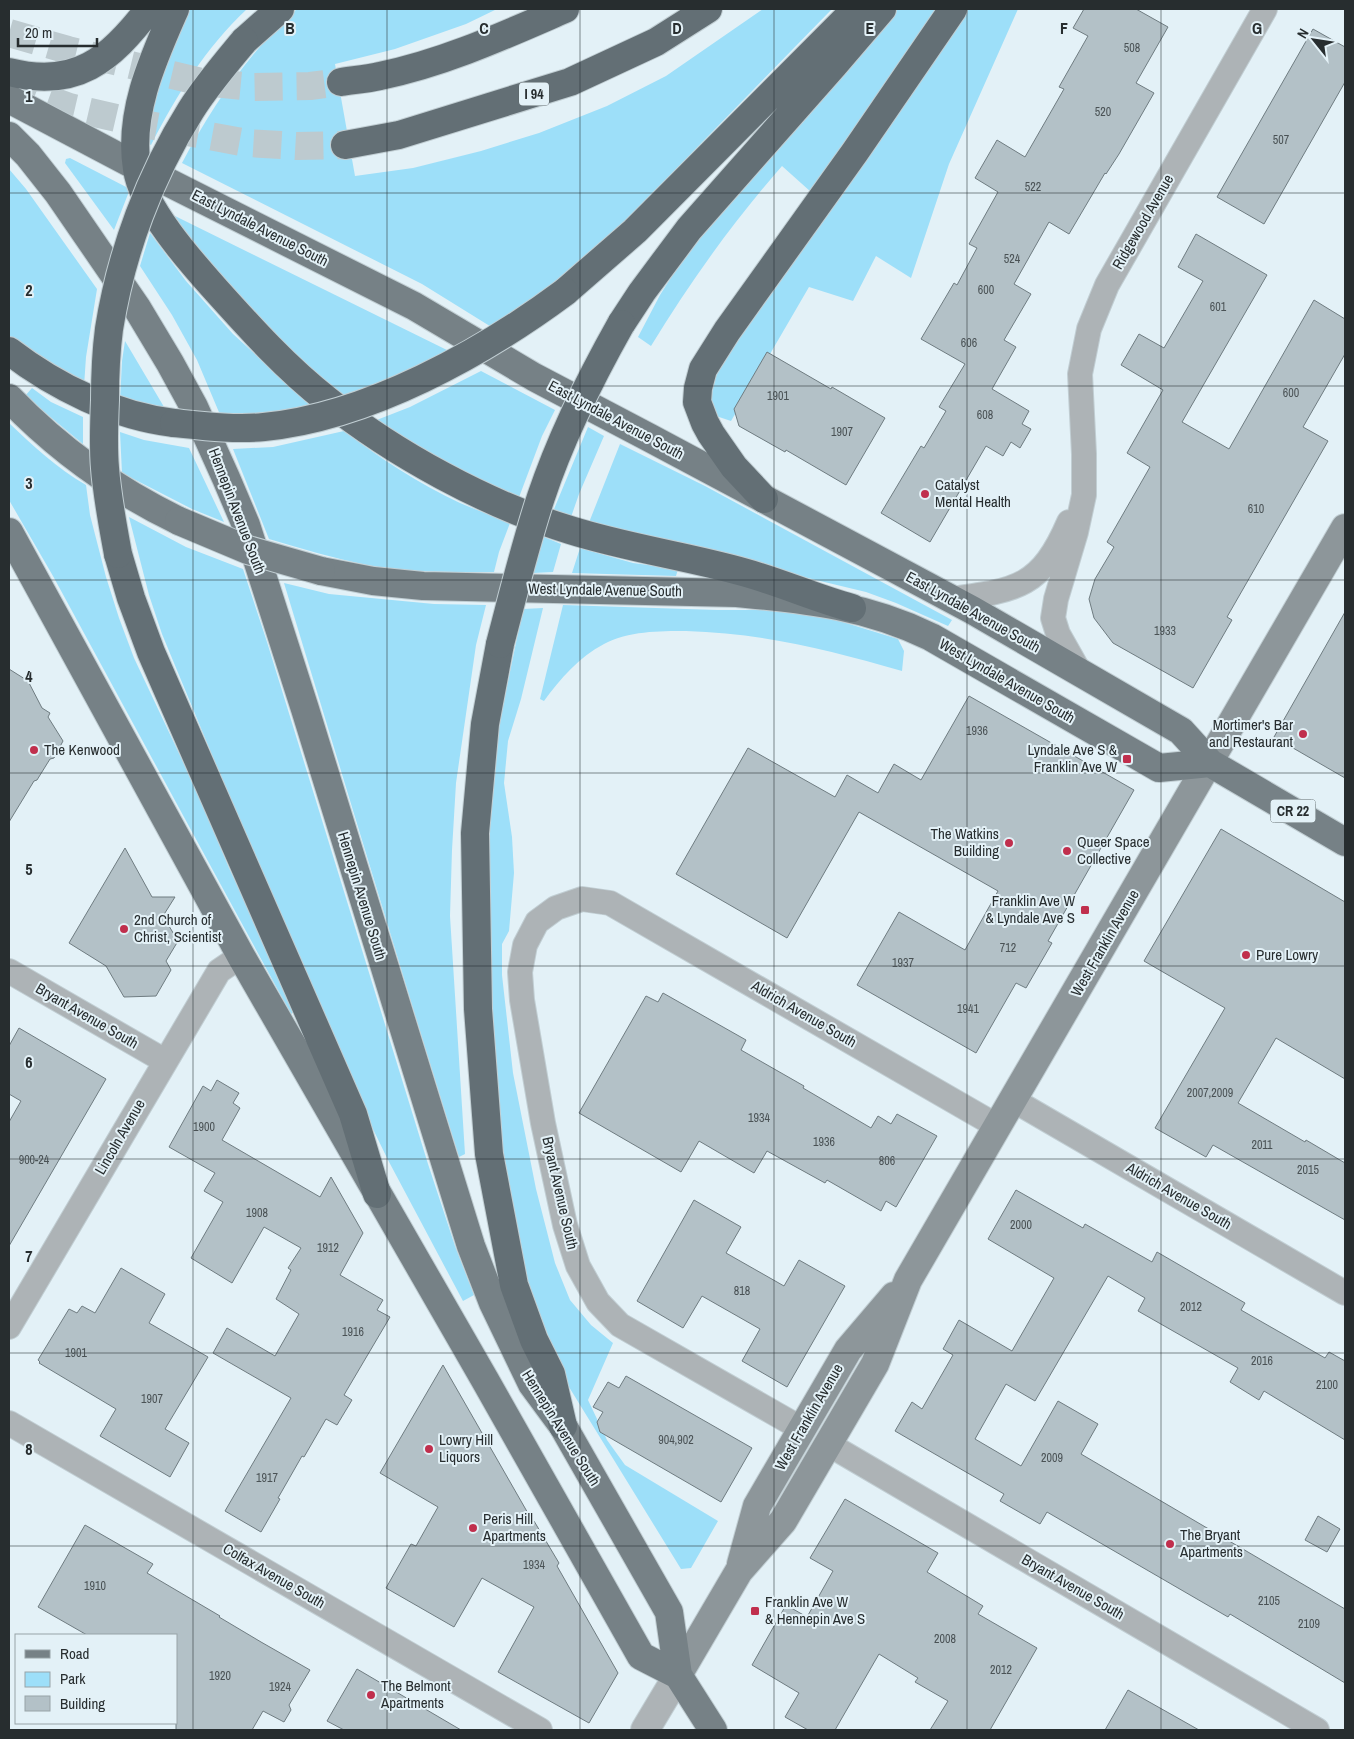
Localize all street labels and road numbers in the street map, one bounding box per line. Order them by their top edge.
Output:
road number: I 94 [519,82,549,106]
street label: Ridgewood Avenue [1107,170,1178,273]
street label: East Lyndale Avenue South [188,184,332,271]
street label: East Lyndale Avenue South [545,375,688,464]
street label: Hennepin Avenue South [204,445,271,577]
street label: East Lyndale Avenue South [902,566,1044,657]
street label: West Lyndale Avenue South [528,578,682,601]
street label: West Lyndale Avenue South [935,633,1079,728]
road number: CR 22 [1270,799,1316,822]
street label: Hennepin Avenue South [333,829,392,963]
street label: West Franklin Avenue [1065,885,1144,1000]
street label: Aldrich Avenue South [747,974,861,1052]
street label: Bryant Avenue South [32,978,142,1054]
street label: Lincoln Avenue [89,1095,150,1178]
street label: Bryant Avenue South [537,1134,584,1251]
street label: Aldrich Avenue South [1122,1156,1236,1234]
street label: West Franklin Avenue [769,1359,848,1474]
street label: Hennepin Avenue South [517,1366,606,1490]
street label: Colfax Avenue South [219,1538,329,1613]
street label: Bryant Avenue South [1018,1549,1128,1625]

